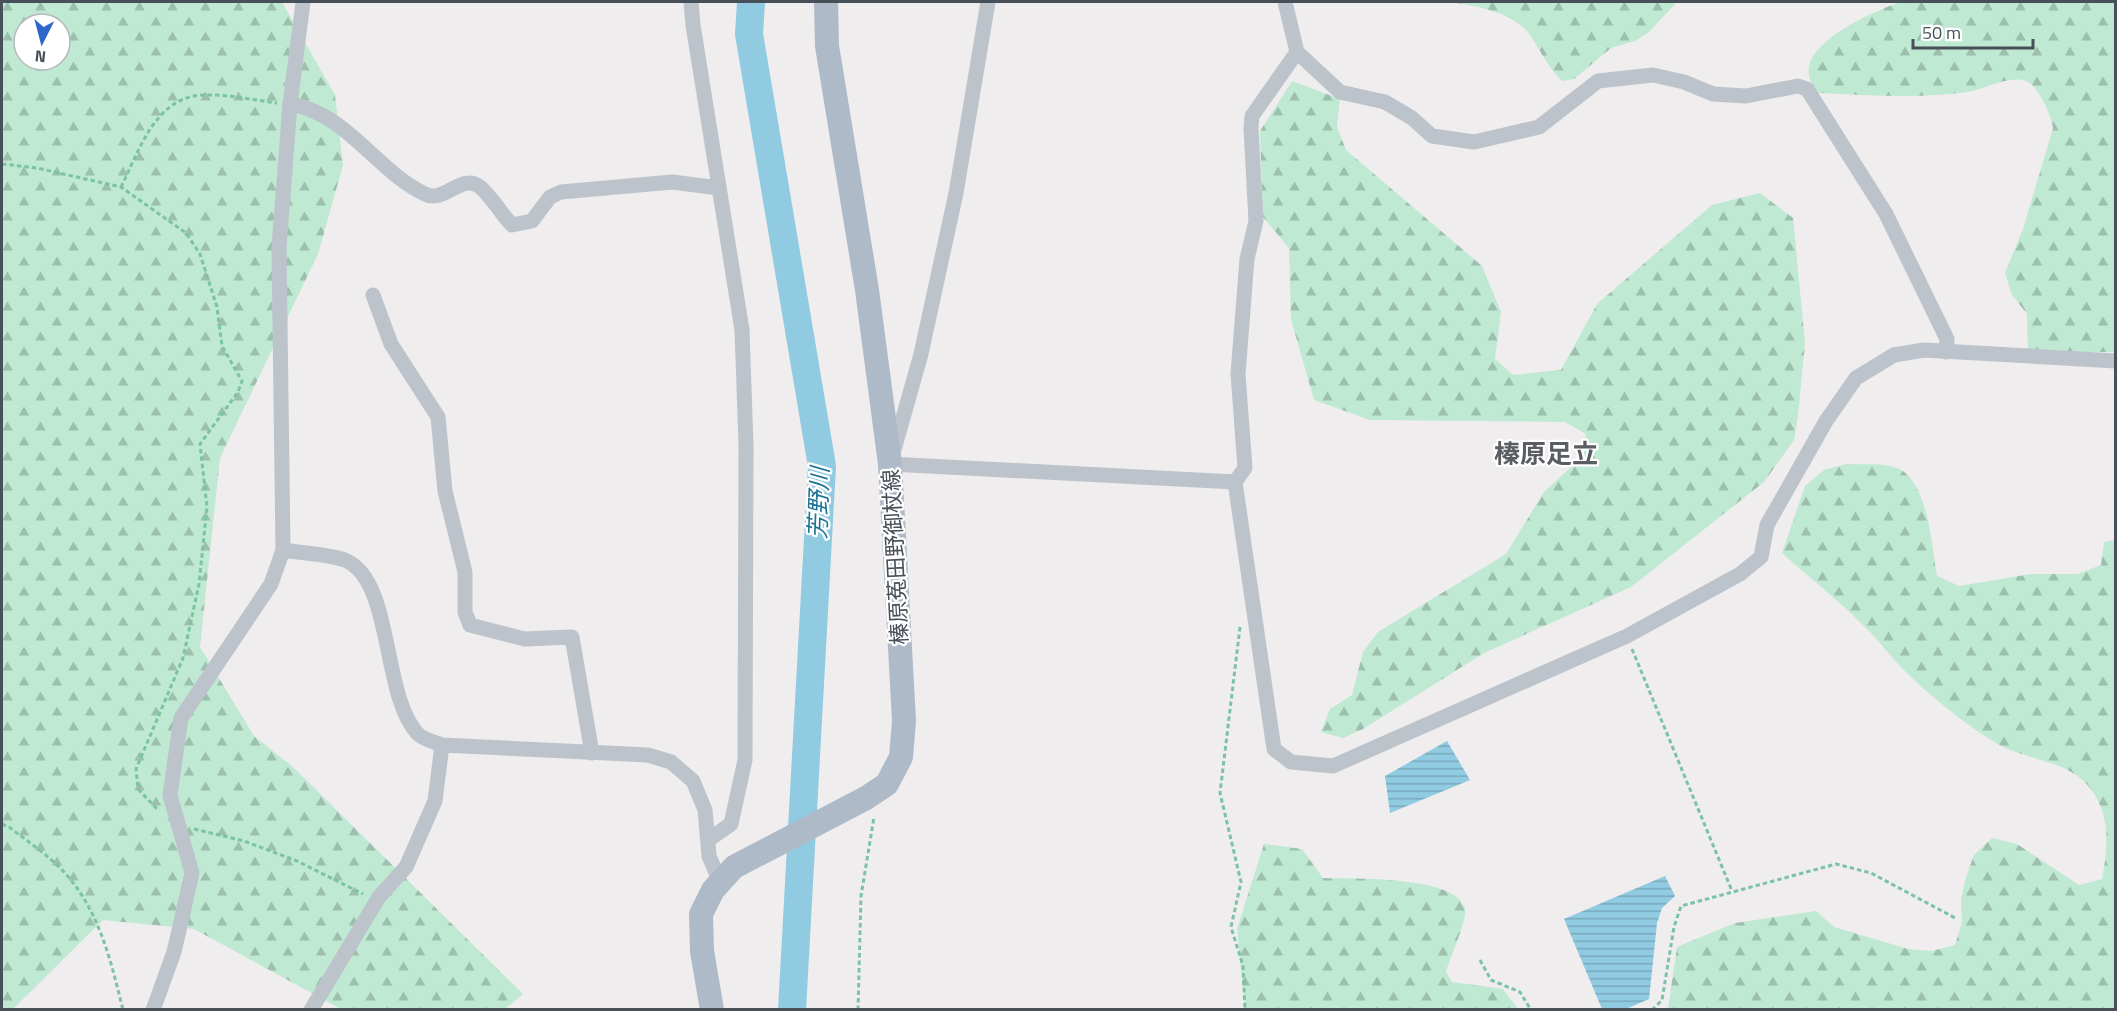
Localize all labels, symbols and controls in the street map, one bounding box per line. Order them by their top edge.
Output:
north arrow [12,12,72,72]
scale bar [1913,12,2033,50]
text: 50 m [1922,19,1961,46]
text: N [34,44,47,69]
district label: 榛原足立 [1494,434,1598,473]
water label: 芳野川 [799,463,837,540]
street label: 榛原菟田野御杖線 [873,468,917,646]

